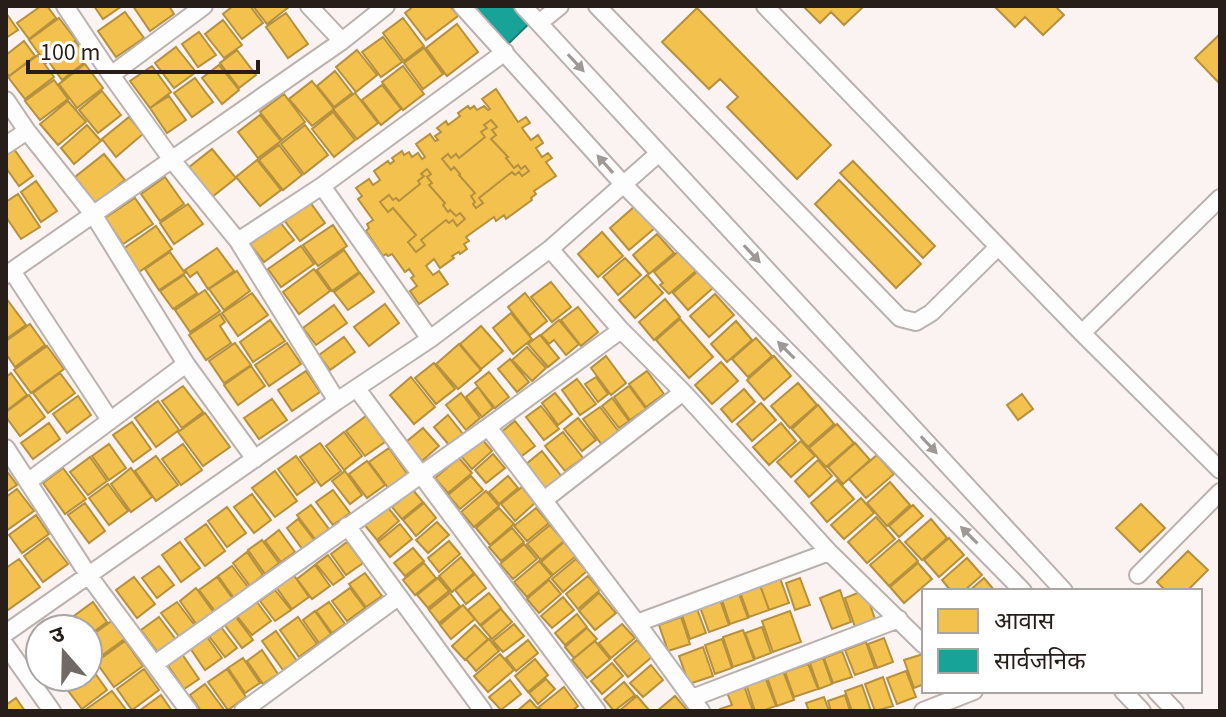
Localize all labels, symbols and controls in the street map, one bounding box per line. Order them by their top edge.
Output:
scale bar [28,24,258,74]
text: 100 m [40,35,100,70]
one-way arrow [566,54,584,73]
one-way arrow [596,155,614,174]
one-way arrow [743,245,761,264]
one-way arrow [777,341,796,360]
one-way arrow [919,435,937,454]
one-way arrow [960,526,978,545]
legend [922,589,1202,693]
text: आवास [994,604,1055,639]
north arrow [24,613,104,693]
text: उ [46,618,70,652]
text: सार्वजनिक [994,644,1086,679]

